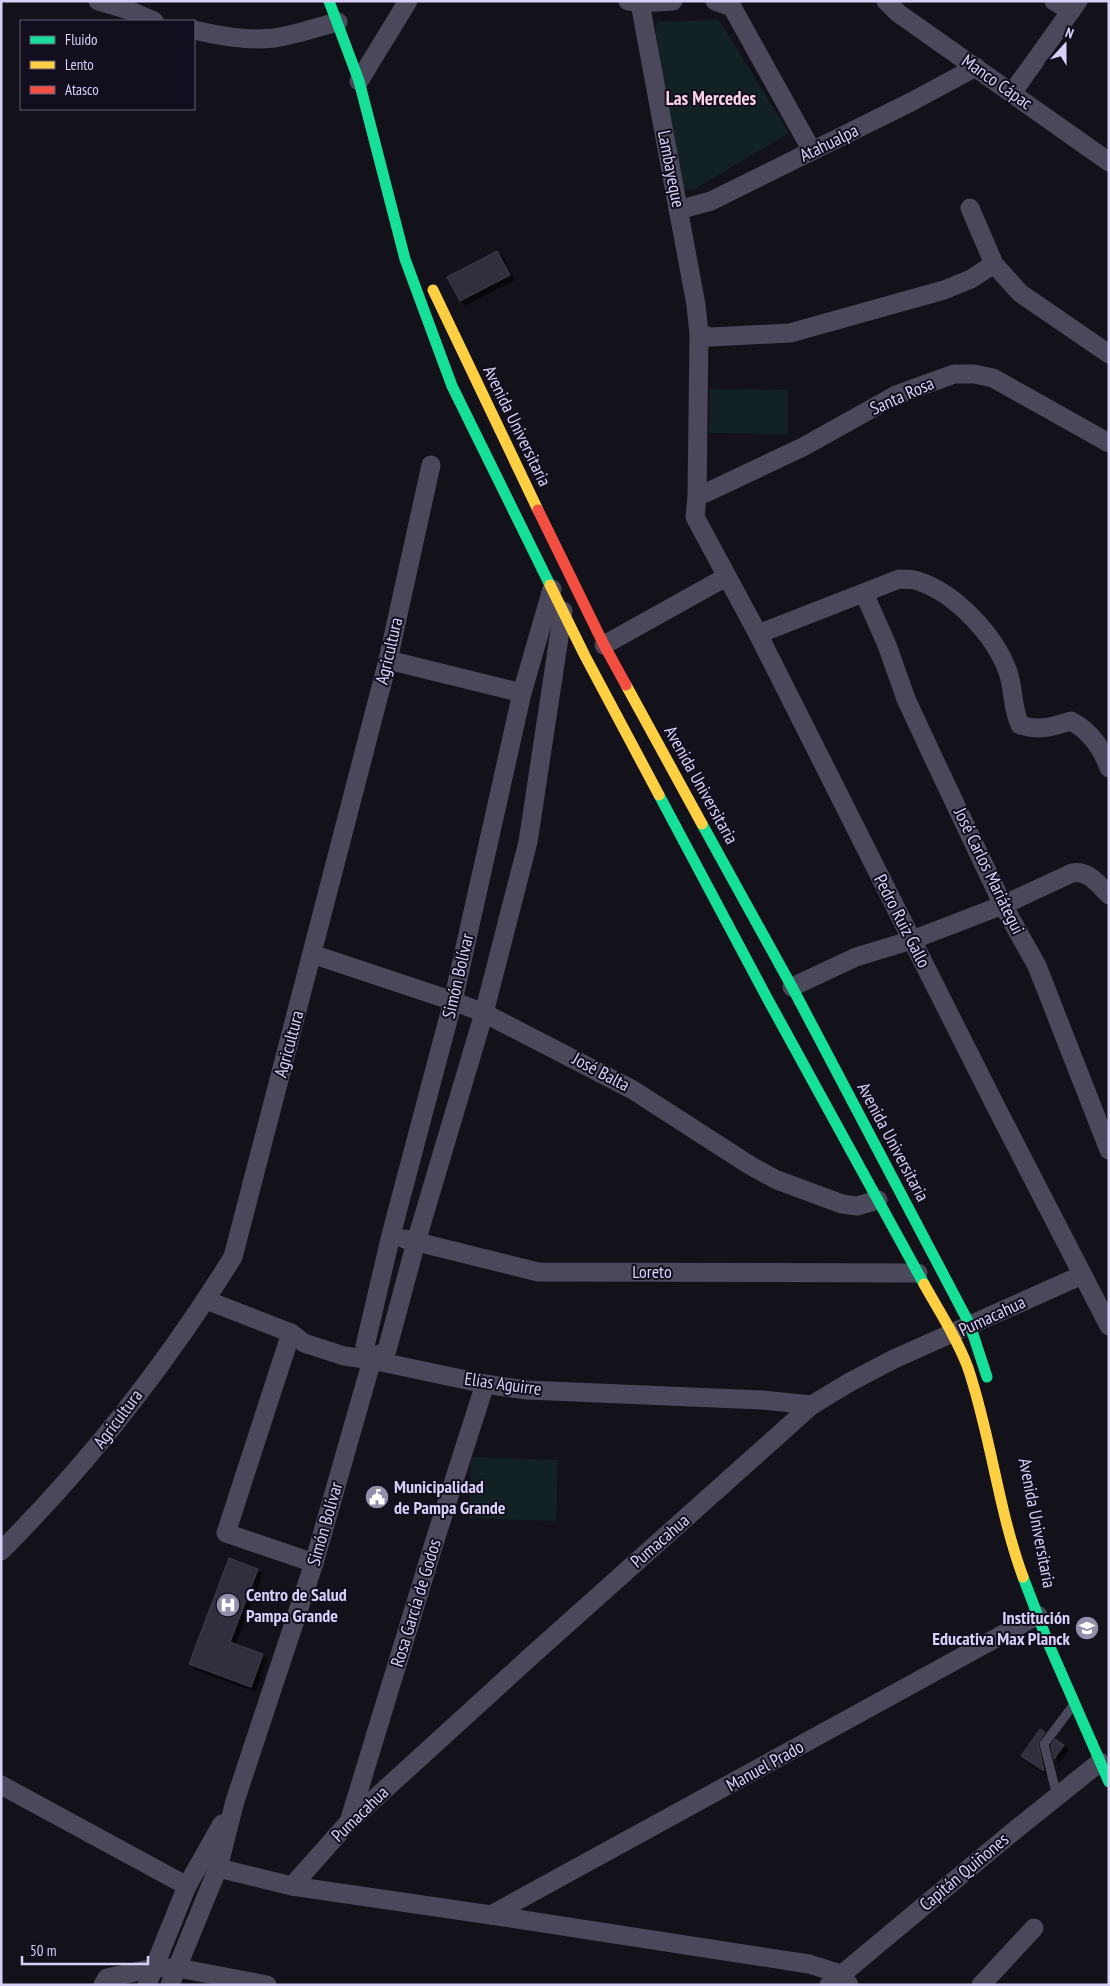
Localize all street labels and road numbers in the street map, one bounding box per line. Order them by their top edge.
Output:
street label: Manco Cápac [957,49,1038,115]
street label: Atahualpa [796,118,862,167]
street label: Lambayeque [653,128,690,209]
street label: Avenida Universitaria [478,362,557,490]
street label: Santa Rosa [866,371,937,420]
street label: Agricultura [370,615,407,687]
street label: Avenida Universitaria [659,722,743,848]
street label: José Carlos Mariátegui [948,803,1030,938]
street label: Pedro Ruiz Gallo [869,870,936,972]
street label: Simón Bolívar [437,931,478,1021]
street label: Agricultura [269,1008,308,1080]
street label: José Balta [568,1047,634,1096]
street label: Avenida Universitaria [852,1078,935,1205]
street label: Loreto [632,1260,672,1283]
street label: Pumacahua [955,1290,1029,1341]
street label: Elías Aguirre [463,1367,543,1400]
street label: Agricultura [88,1385,147,1453]
street label: Avenida Universitaria [1014,1456,1061,1590]
street label: Simón Bolívar [302,1479,347,1569]
street label: Pumacahua [625,1509,694,1573]
street label: Rosa García de Godos [385,1536,446,1670]
street label: Manuel Prado [722,1735,808,1796]
street label: Pumacahua [326,1781,393,1847]
street label: Capitán Quiñones [914,1828,1013,1916]

